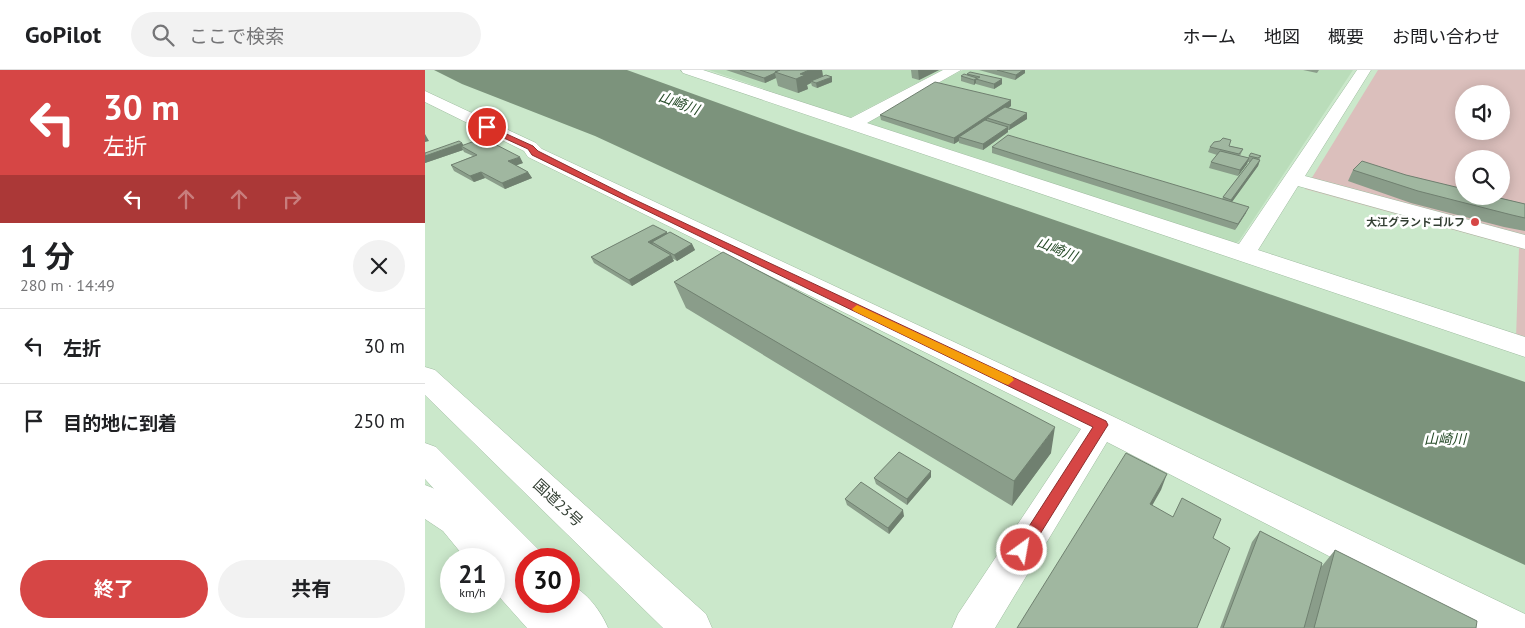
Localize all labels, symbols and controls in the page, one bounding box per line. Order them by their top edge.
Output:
search box [131,12,481,57]
text: GoPilot [25,19,101,50]
icon: search [149,21,177,49]
text: ここで検索 [189,24,284,48]
text: ホーム [1183,25,1236,48]
text: 地図 [1264,25,1300,48]
text: 概要 [1328,25,1364,48]
text: お問い合わせ [1392,25,1500,48]
text: 30 m [103,84,180,130]
map controls [1455,85,1510,205]
button: sound [1455,85,1510,140]
water label: 山崎川 [656,87,704,119]
icon: left [20,90,85,155]
pin [466,106,508,148]
icon: arrive [473,113,501,141]
text: 左折 [103,132,147,160]
button: search [1455,150,1510,205]
icon: left [119,185,147,213]
icon: ahead [172,185,200,213]
icon: ahead [225,185,253,213]
icon: right [278,185,306,213]
place label: 大江グランドゴルフ [1366,215,1465,229]
marker: 大江グランドゴルフ [1469,216,1481,228]
water label: 山崎川 [1034,233,1082,266]
text: 1 分 [20,236,75,275]
button: close [353,240,405,292]
text: 280 m · 14:49 [20,275,115,295]
icon: left [20,332,48,360]
text: 30 m [364,334,405,358]
text: 左折 [63,336,101,360]
icon: arrive [20,407,48,435]
text: 250 m [353,409,405,433]
text: 目的地に到着 [63,411,177,435]
water label: 山崎川 [1424,430,1468,448]
street label: 国道23号 [529,475,587,531]
position arrow [995,523,1047,575]
speed limit sign: 30 [515,548,580,613]
text: 21 [458,558,487,590]
button: 終了 [20,560,208,618]
button: 共有 [218,560,405,618]
text: km/h [459,585,486,600]

